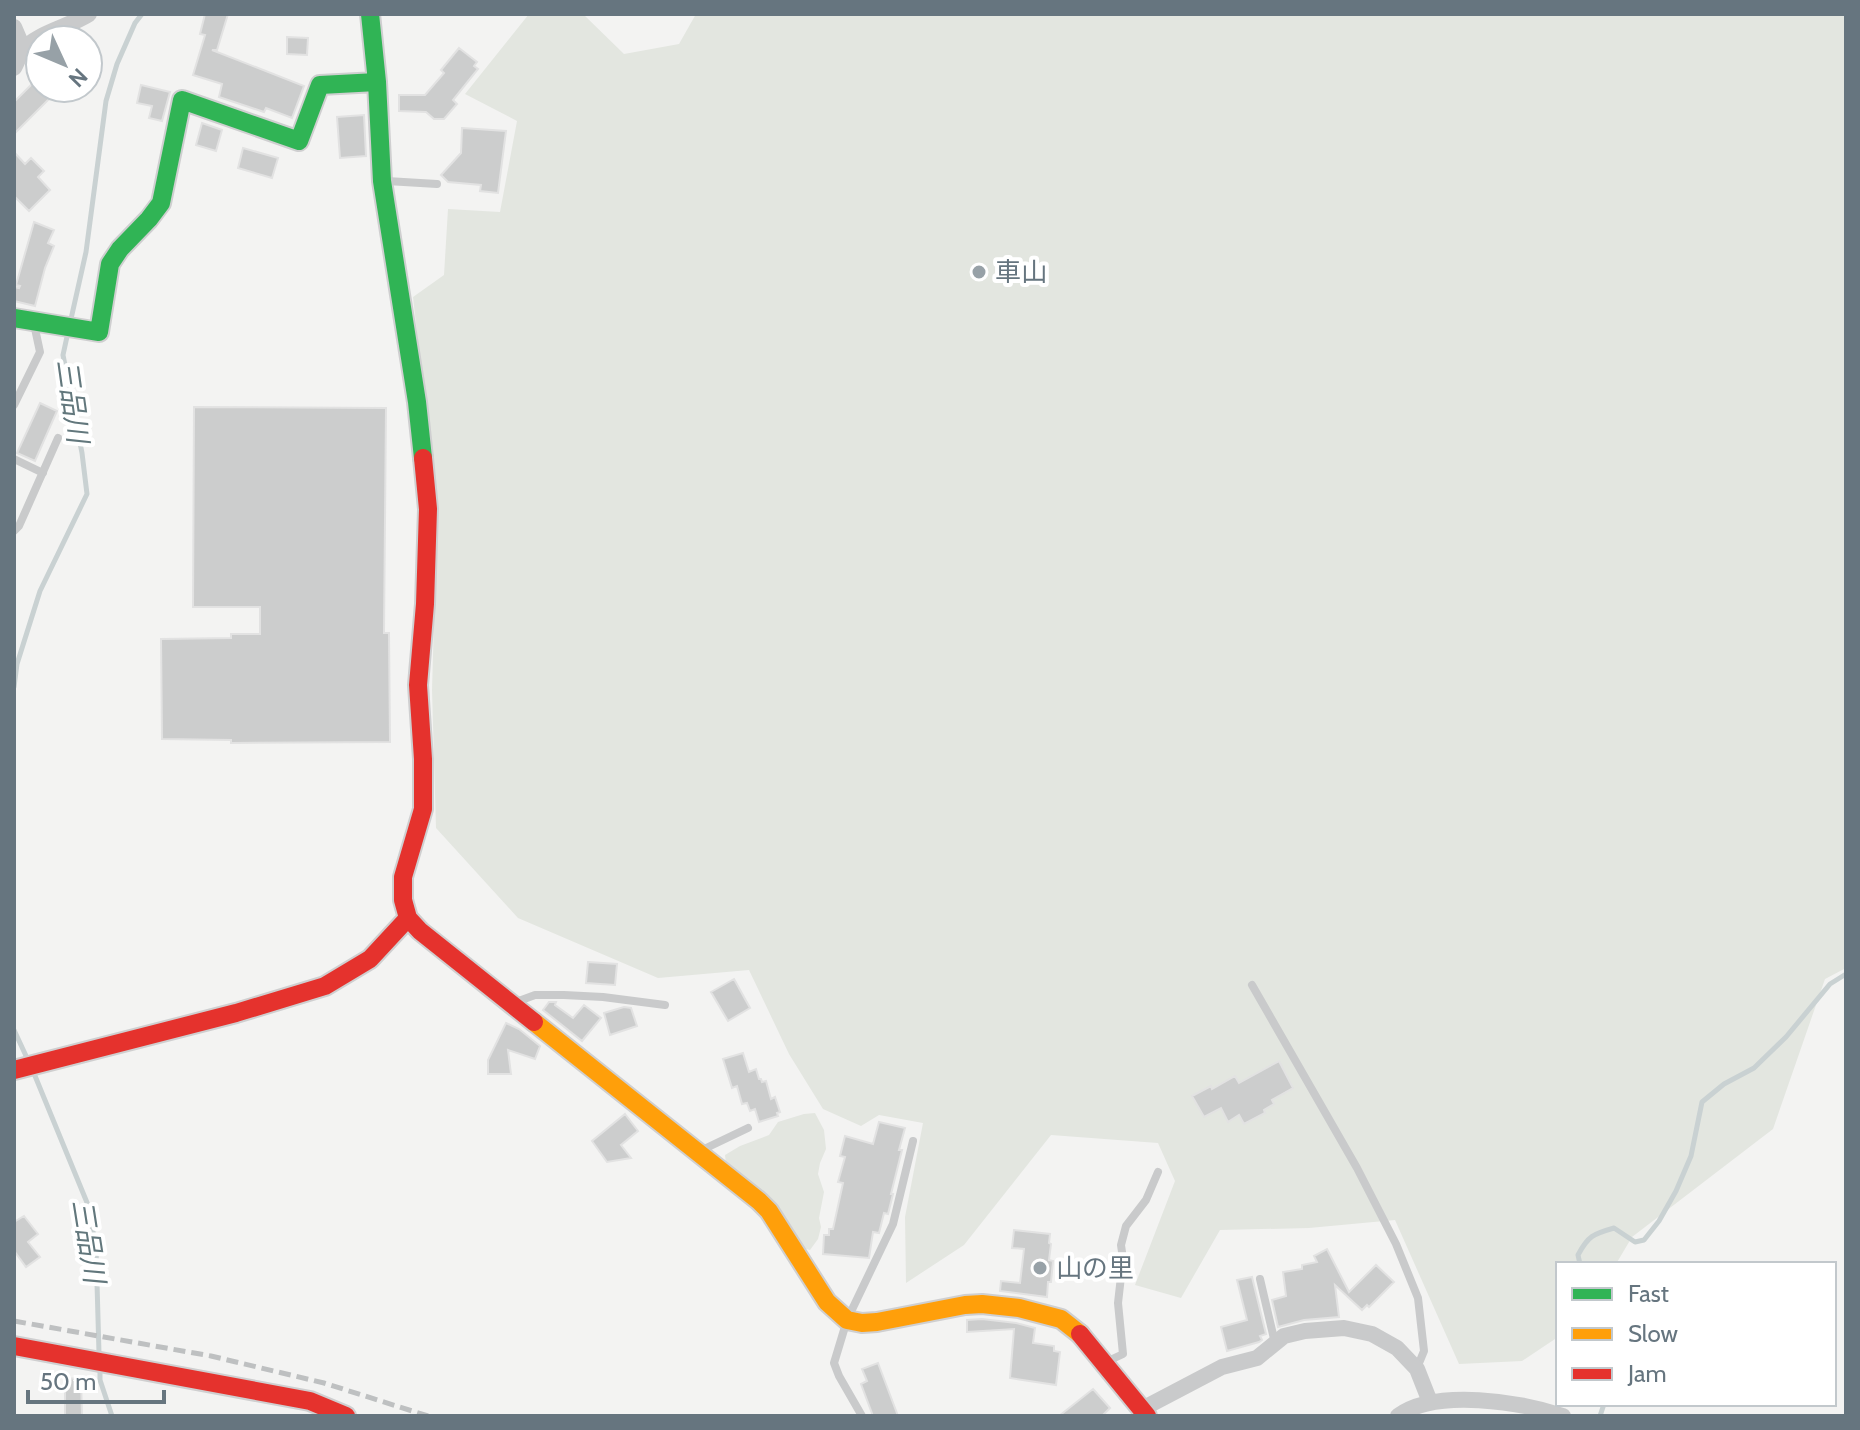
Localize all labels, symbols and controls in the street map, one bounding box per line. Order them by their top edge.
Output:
north arrow [24,24,104,104]
text: N [63,63,93,93]
place label: 車山 [995,256,1047,288]
marker: 車山 [970,263,988,281]
water label: 三品川 [50,357,96,448]
water label: 三品川 [66,1197,113,1288]
place label: 山の里 [1056,1252,1134,1284]
marker: 山の里 [1031,1259,1049,1277]
legend [1556,1262,1836,1406]
text: Fast [1628,1279,1669,1308]
text: Slow [1628,1319,1678,1348]
scale bar [28,1354,164,1404]
text: Jam [1627,1359,1666,1388]
text: 50 m [40,1367,96,1396]

